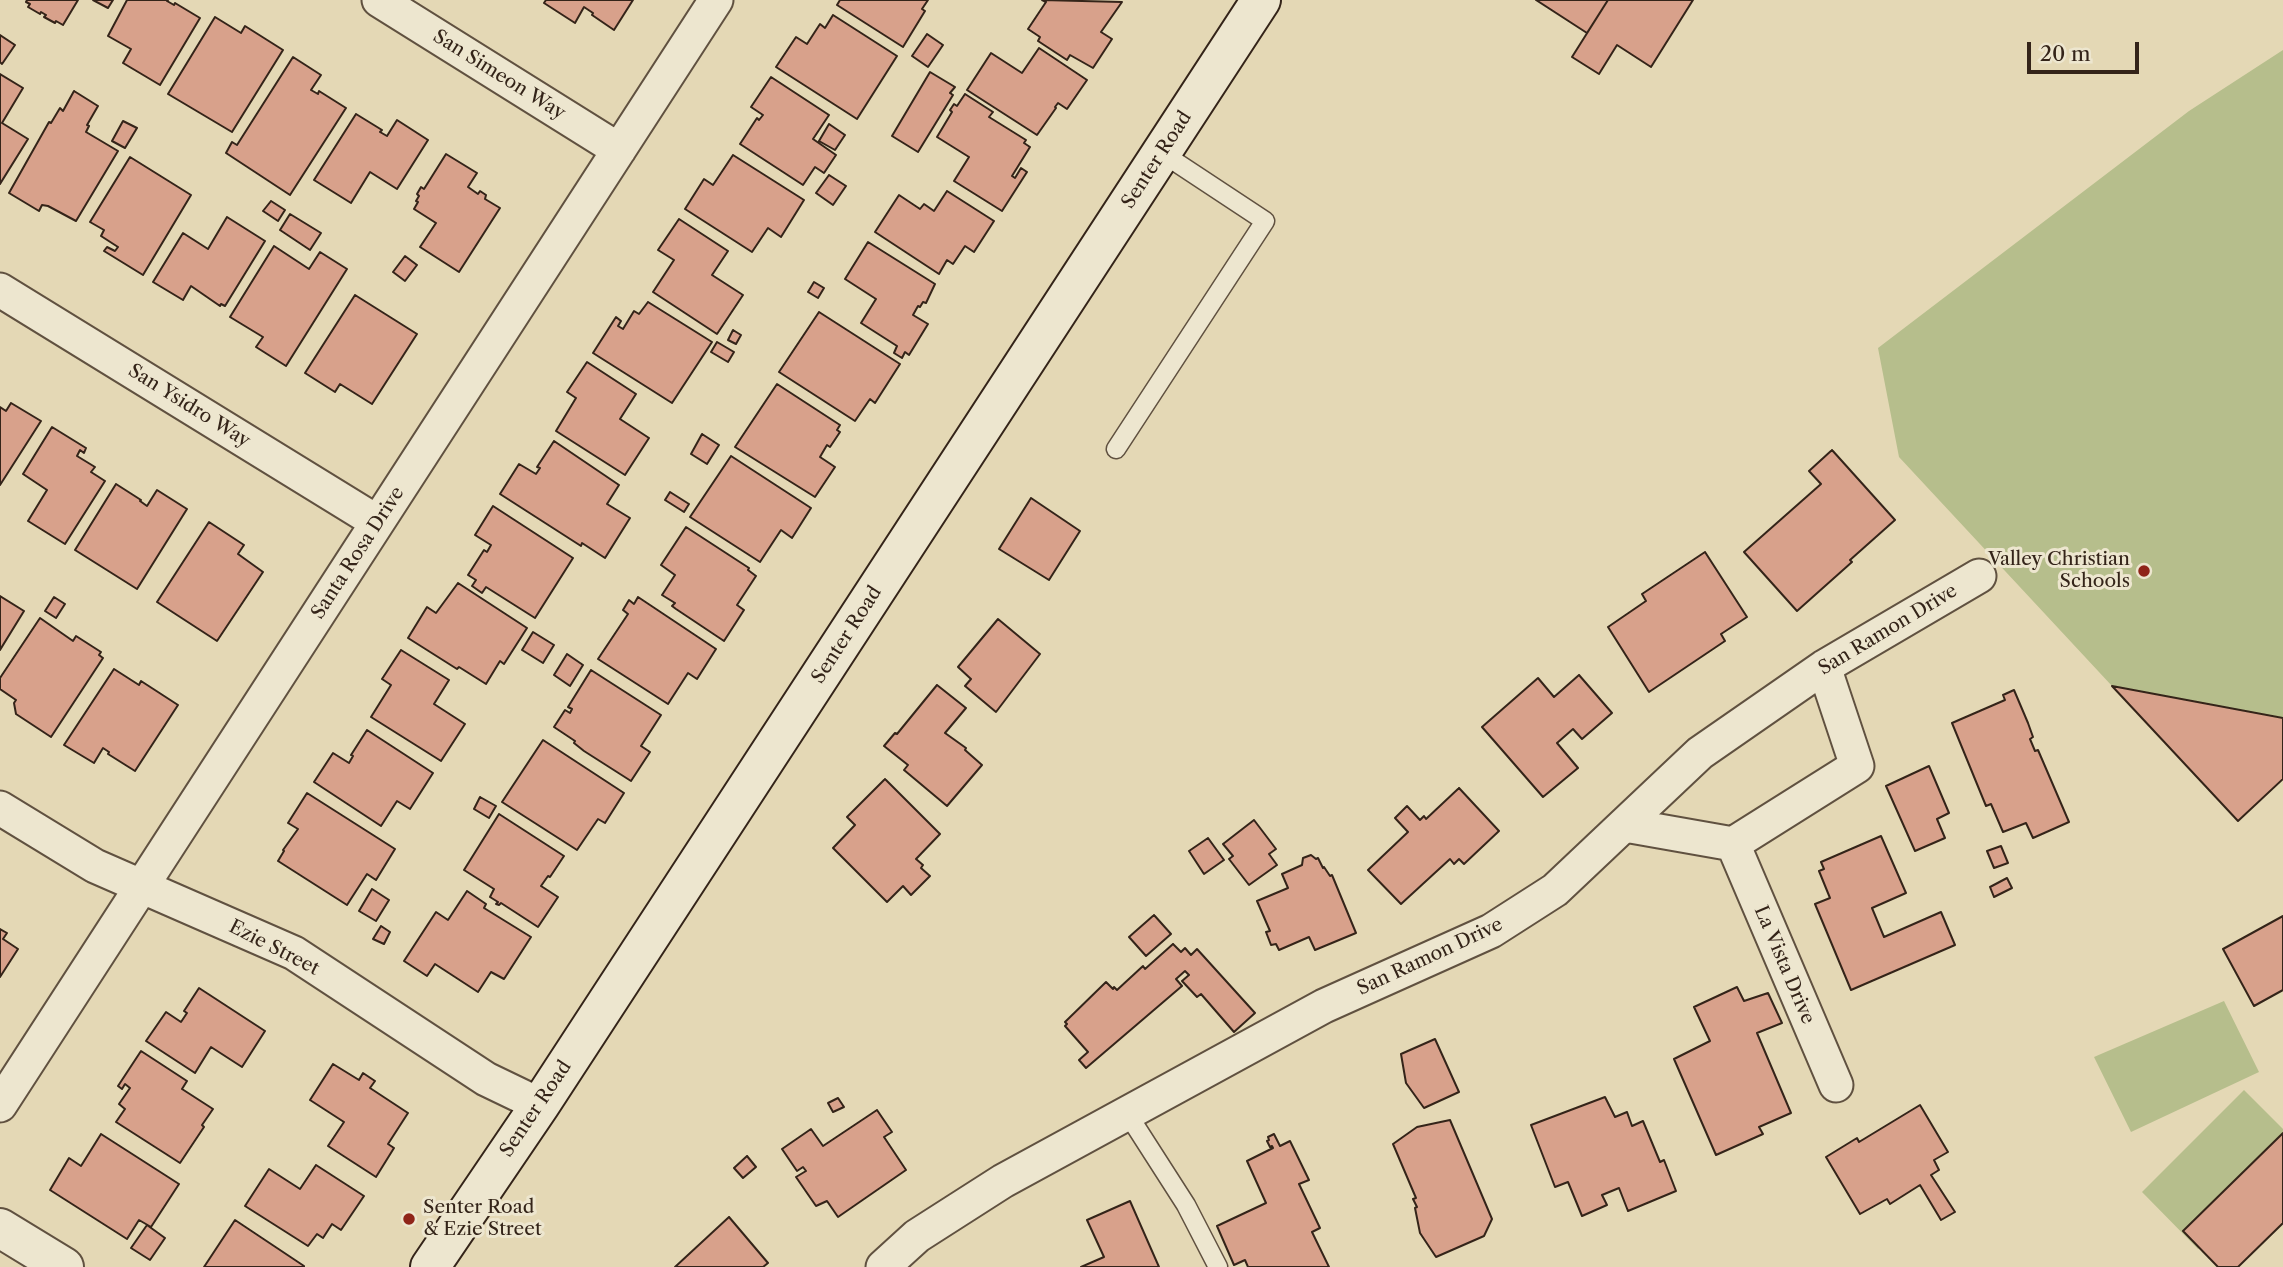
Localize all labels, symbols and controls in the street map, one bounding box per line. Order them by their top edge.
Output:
street label: San Simeon Way [429,25,569,125]
scale bar [2031,28,2143,72]
text: 20 m [2040,41,2091,66]
street label: Senter Road [1117,107,1197,213]
street label: San Ysidro Way [124,359,254,453]
street label: Santa Rosa Drive [307,483,409,623]
place label: Valley Christian Schools [1988,549,2130,593]
marker: Valley Christian Schools [2136,563,2152,579]
street label: San Ramon Drive [1814,580,1962,680]
street label: Senter Road [807,582,887,688]
street label: La Vista Drive [1749,902,1819,1028]
street label: San Ramon Drive [1354,913,1506,1001]
street label: Ezie Street [225,916,323,980]
street label: Senter Road [495,1056,577,1162]
place label: Senter Road & Ezie Street [423,1197,542,1241]
marker: Senter Road & Ezie Street [401,1211,417,1227]

